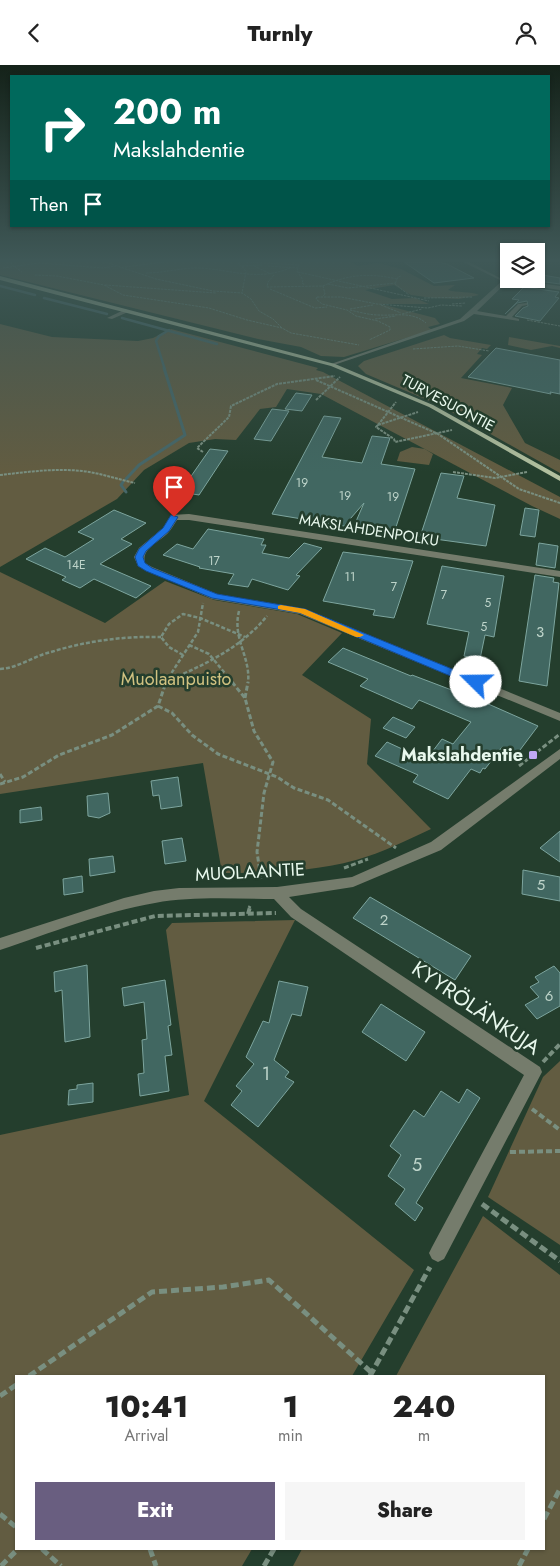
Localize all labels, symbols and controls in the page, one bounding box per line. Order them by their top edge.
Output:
text: Turnly [248,17,312,49]
icon: back [20,19,48,47]
icon: person [512,19,540,47]
text: 200 m [113,87,222,137]
icon: right [30,95,95,160]
text: Makslahdentie [113,133,245,165]
icon: arrive [79,190,107,218]
text: Then [30,191,69,218]
map controls [500,243,545,288]
button: layers [500,243,545,288]
street label: TURVESUONTIE [397,369,499,437]
pin [153,466,195,517]
icon: arrive [160,473,188,501]
house number: 19 [296,474,308,492]
house number: 19 [339,487,351,505]
house number: 19 [387,488,399,506]
street label: MAKSLAHDENPOLKU [297,508,441,552]
house number: 17 [208,552,221,570]
house number: 14E [67,556,86,574]
house number: 11 [345,568,355,586]
house number: 7 [391,578,398,596]
house number: 7 [441,586,448,604]
house number: 5 [485,594,492,612]
house number: 5 [481,618,488,636]
house number: 3 [536,621,544,643]
position arrow [449,655,501,707]
park label: Muolaanpuisto [121,666,231,692]
place label: Makslahdentie [401,742,523,768]
marker: Makslahdentie [527,749,539,761]
street label: MUOLAANTIE [195,856,305,888]
house number: 5 [537,874,545,896]
house number: 2 [380,909,388,931]
street label: KYYRÖLÄNKUJA [406,954,546,1062]
house number: 6 [545,985,553,1007]
house number: 1 [262,1061,270,1087]
house number: 5 [412,1152,422,1178]
text: 10:41 [105,1385,188,1428]
text: 1 [283,1385,298,1428]
text: 240 [393,1385,455,1428]
text: Arrival [124,1424,169,1447]
text: min [278,1424,303,1447]
text: m [418,1424,430,1447]
button: Exit [35,1482,275,1540]
button: Share [285,1482,525,1540]

